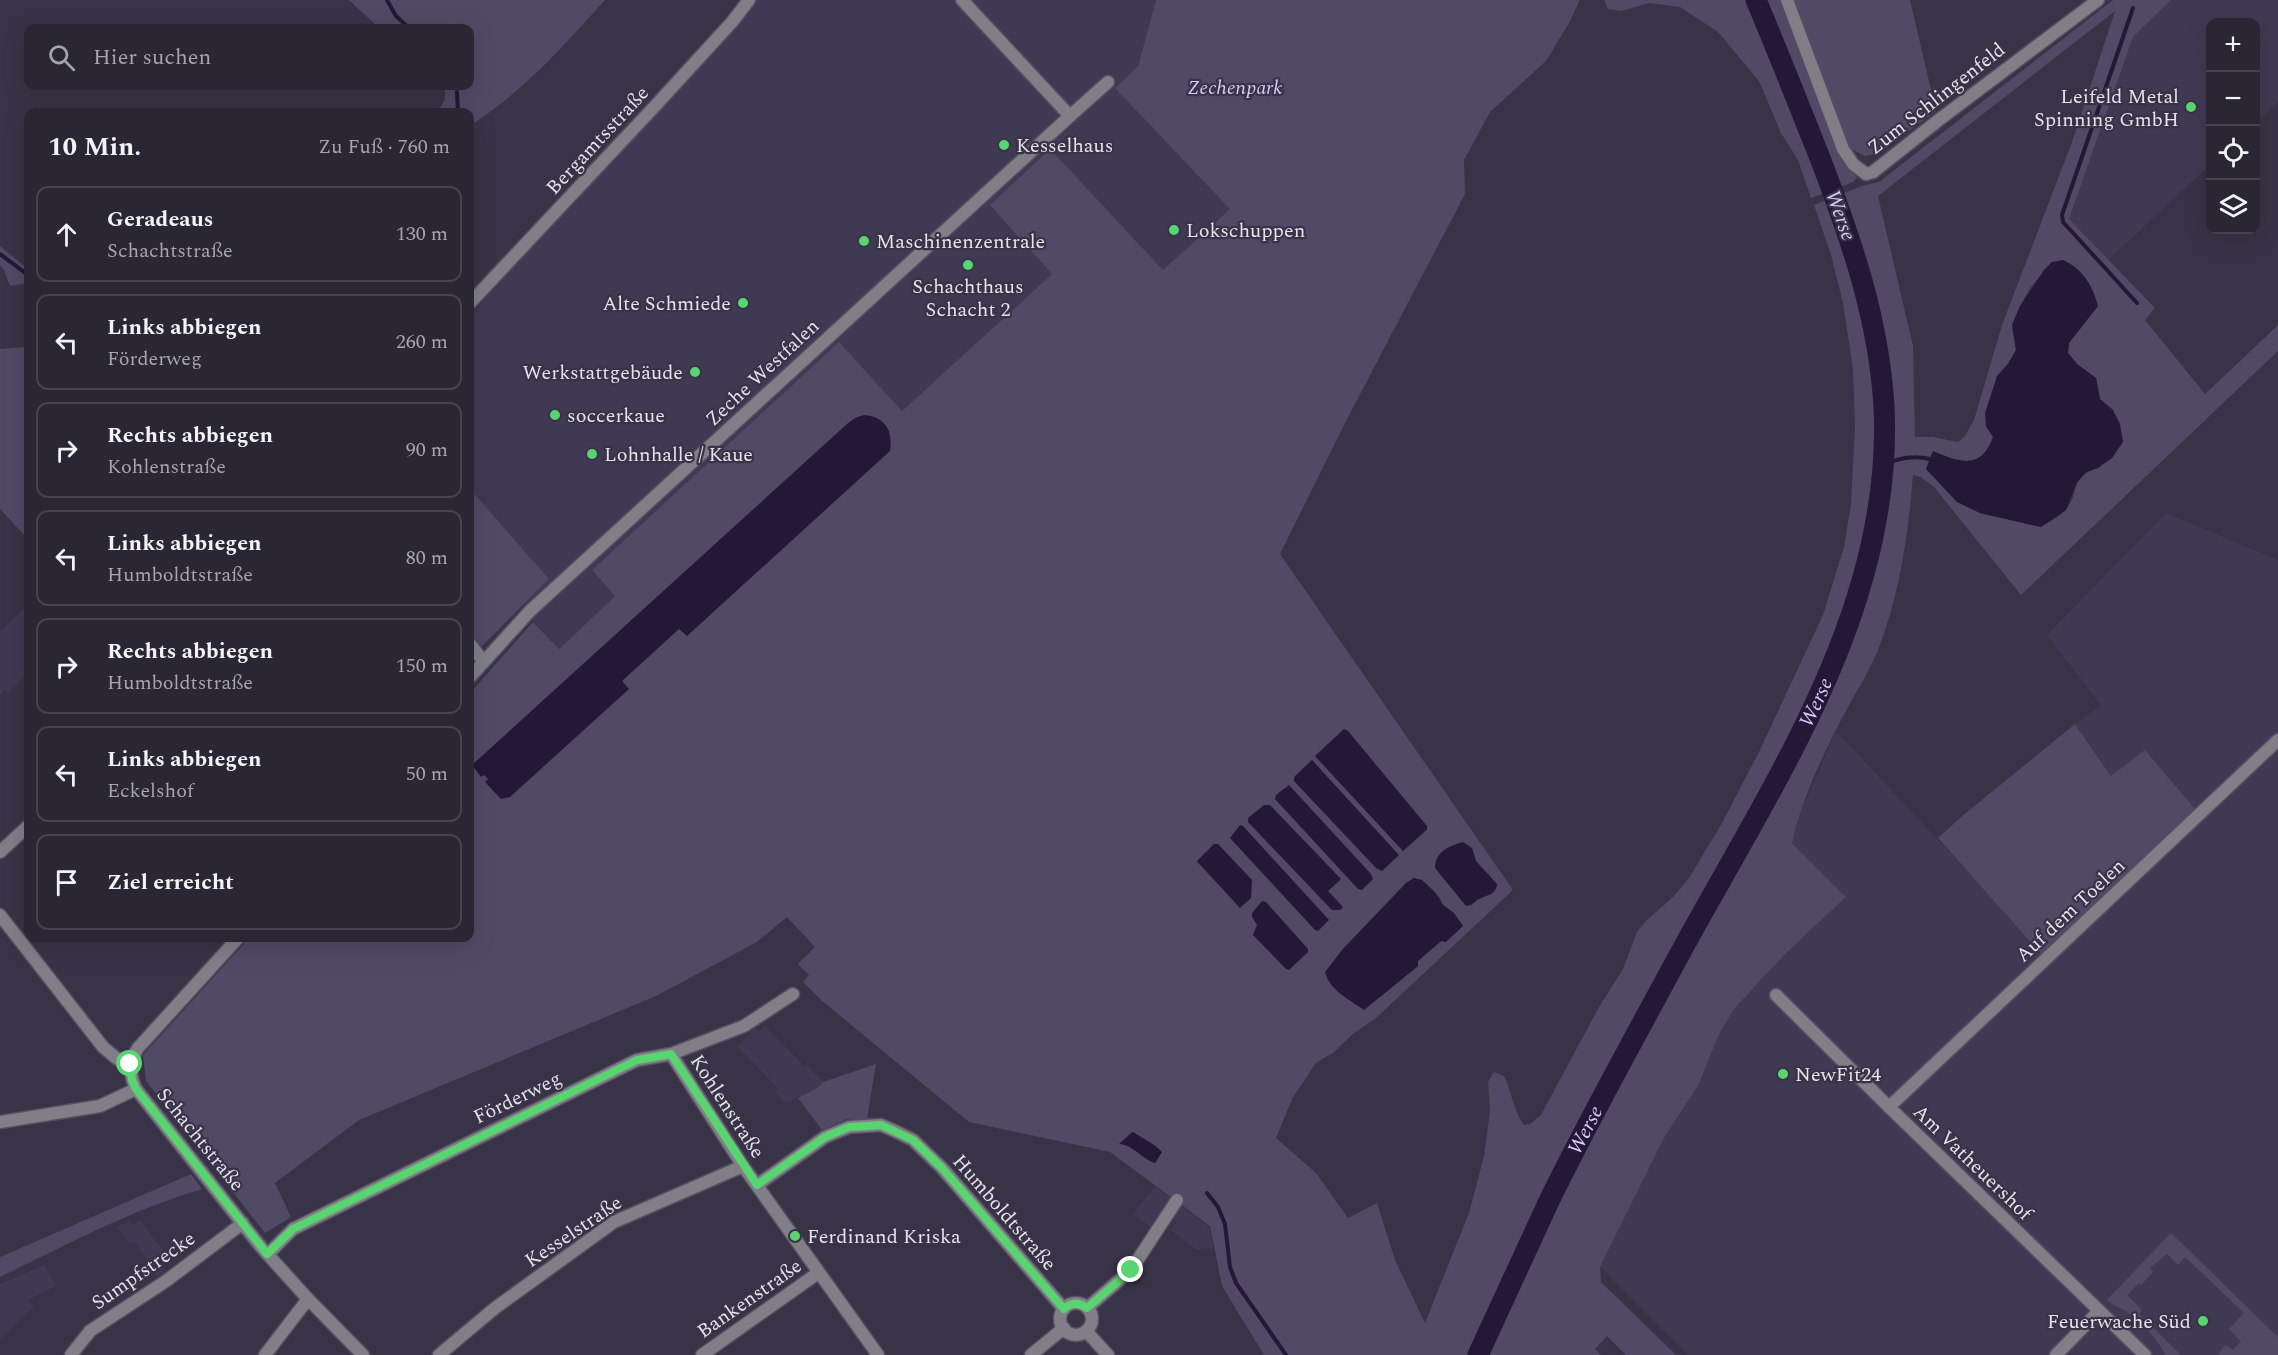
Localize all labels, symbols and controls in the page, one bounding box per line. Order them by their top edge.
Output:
map controls [2206,18,2260,234]
button: + [2206,18,2260,72]
search box [24,24,474,90]
street label: Zum Schlingenfeld [1861,35,2012,162]
icon: search [45,41,78,74]
text: Hier suchen [93,41,211,74]
button: − [2206,72,2260,126]
park label: Zechenpark [1187,73,1283,103]
street label: Bergamtsstraße [539,79,656,202]
place label: Leifeld Metal Spinning GmbH [2034,82,2179,135]
marker: Leifeld Metal Spinning GmbH [2184,100,2198,114]
button: locate [2206,126,2260,180]
text: 10 Min. [48,127,141,167]
place label: Kesselhaus [1016,131,1113,161]
text: Zu Fuß · 760 m [318,132,450,162]
marker: Kesselhaus [997,138,1011,152]
button: layers [2206,180,2260,234]
water label: Werse [1816,185,1864,245]
text: Geradeaus [107,203,213,236]
place label: Lokschuppen [1186,216,1305,246]
icon: ahead [50,218,83,251]
text: 130 m [396,219,448,249]
marker: Lokschuppen [1167,223,1181,237]
place label: Maschinenzentrale [876,227,1045,257]
marker: Maschinenzentrale [857,234,871,248]
text: Schachtstraße [107,236,233,266]
marker: Schachthaus Schacht 2 [961,258,975,272]
place label: Schachthaus Schacht 2 [912,272,1024,325]
place label: Alte Schmiede [602,289,731,319]
marker: Alte Schmiede [736,296,750,310]
text: Links abbiegen [107,311,262,344]
street label: Zeche Westfalen [699,312,826,434]
icon: left [50,326,83,359]
text: 260 m [396,327,448,357]
text: Förderweg [107,344,202,374]
place label: Werkstattgebäude [522,358,683,388]
marker: Werkstattgebäude [688,365,702,379]
place label: soccerkaue [567,401,665,431]
marker: soccerkaue [548,408,562,422]
text: Rechts abbiegen [107,419,273,452]
icon: right [50,434,83,467]
text: 90 m [406,435,448,465]
place label: Lohnhalle / Kaue [604,440,753,470]
marker: Lohnhalle / Kaue [585,447,599,461]
text: Kohlenstraße [107,452,226,482]
text: Links abbiegen [107,527,262,560]
icon: left [50,542,83,575]
text: 80 m [406,543,448,573]
text: Humboldtstraße [107,560,253,590]
text: Rechts abbiegen [107,635,273,668]
icon: right [50,650,83,683]
text: 150 m [396,651,448,681]
text: Humboldtstraße [107,668,253,698]
water label: Werse [1791,673,1842,733]
text: Links abbiegen [107,743,262,776]
icon: left [50,758,83,791]
text: 50 m [406,759,448,789]
text: Eckelshof [107,776,194,806]
street label: Auf dem Toelen [2009,852,2132,970]
icon: arrive [50,866,83,899]
text: Ziel erreicht [107,866,234,899]
street label: Kohlenstraße [682,1048,772,1165]
route start [116,1050,142,1076]
place label: NewFit24 [1795,1060,1881,1090]
street label: Förderweg [468,1064,567,1132]
marker: NewFit24 [1776,1067,1790,1081]
street label: Schachtstraße [149,1081,251,1198]
street label: Am Vatheuershof [1906,1098,2040,1229]
water label: Werse [1560,1100,1612,1161]
street label: Humboldtstraße [945,1148,1063,1278]
street label: Kesselstraße [519,1188,628,1275]
place label: Ferdinand Kriska [807,1222,961,1252]
street label: Sumpfstrecke [86,1224,202,1318]
marker: Ferdinand Kriska [788,1229,802,1243]
street label: Bankenstraße [691,1252,808,1346]
route end [1117,1256,1143,1282]
place label: Feuerwache Süd [2047,1307,2191,1337]
marker: Feuerwache Süd [2196,1314,2210,1328]

